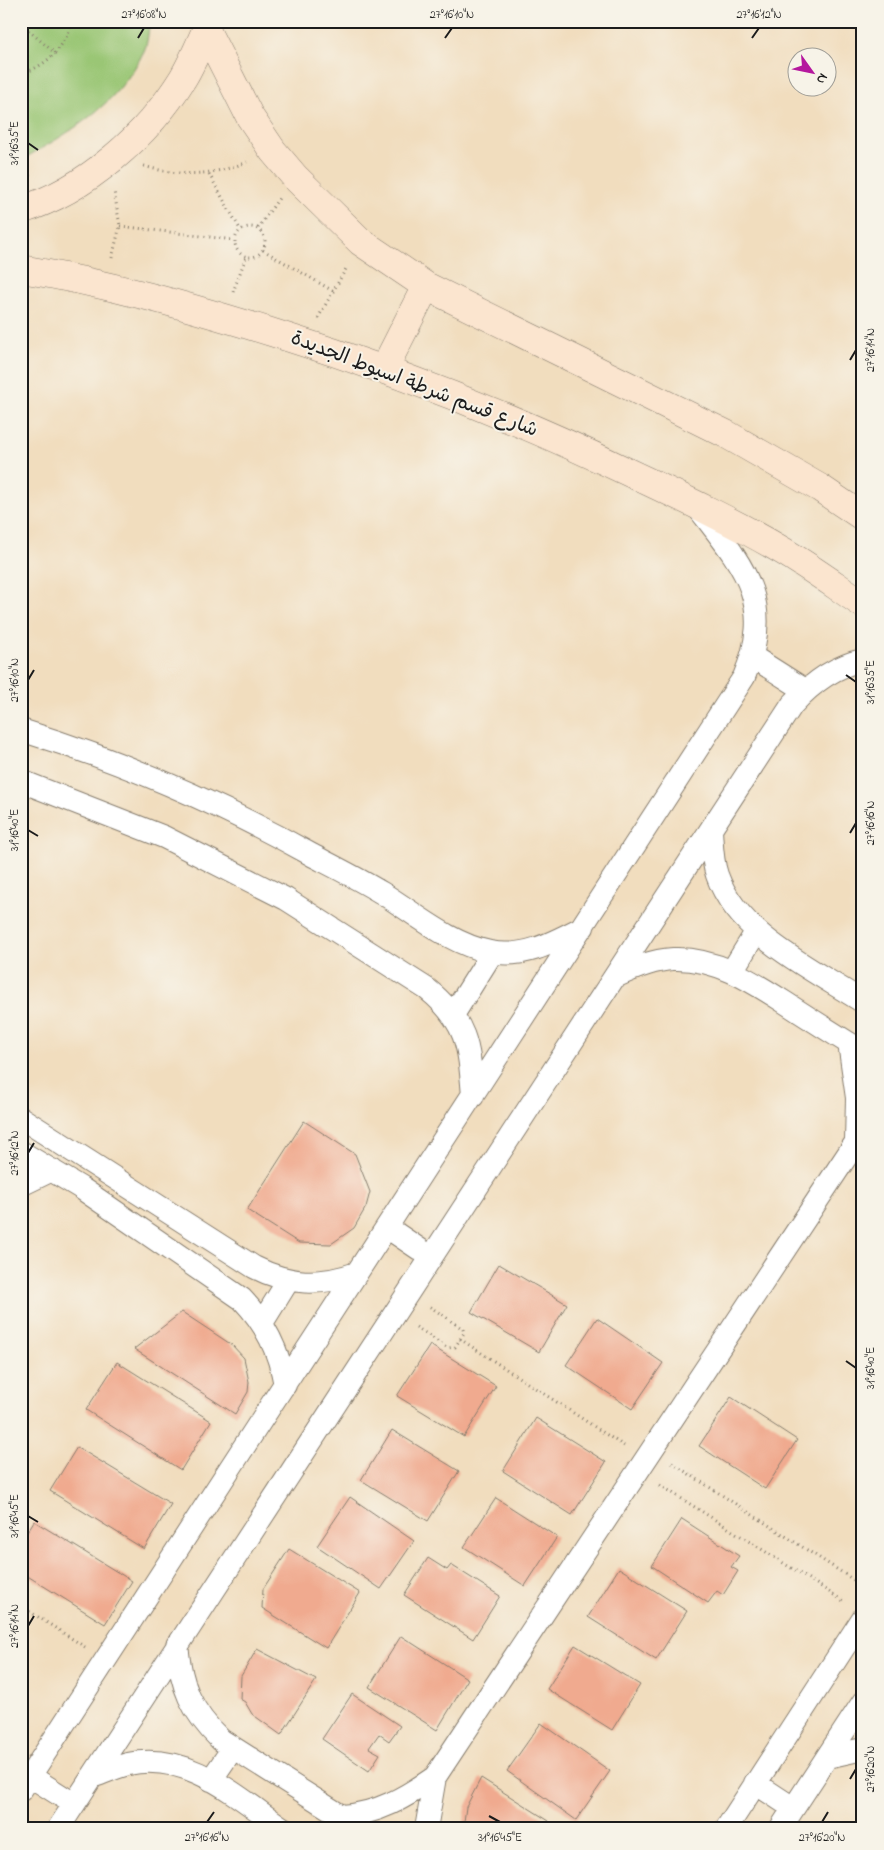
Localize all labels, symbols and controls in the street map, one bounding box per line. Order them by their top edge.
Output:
text: 27°16'08"N [121,6,167,24]
text: 27°16'10"N [430,6,474,24]
text: 27°16'12"N [736,6,782,24]
north arrow [786,48,836,98]
text: N [810,69,833,88]
text: 31°16'35"E [6,121,24,165]
street label: شارع قسم شرطة اسيوط الجديدة [286,324,542,446]
text: 27°16'14"N [862,328,880,372]
text: 27°16'10"N [6,658,24,702]
text: 31°16'35"E [862,660,880,704]
text: 27°16'16"N [862,801,880,845]
text: 31°16'40"E [6,809,24,851]
text: 27°16'12"N [6,1130,24,1176]
text: 31°16'40"E [862,1347,880,1389]
text: 31°16'45"E [6,1494,24,1538]
text: 27°16'14"N [6,1604,24,1648]
text: 27°16'20"N [862,1746,880,1792]
text: 27°16'16"N [185,1829,229,1847]
text: 31°16'45"E [478,1829,522,1847]
text: 27°16'20"N [799,1829,845,1847]

